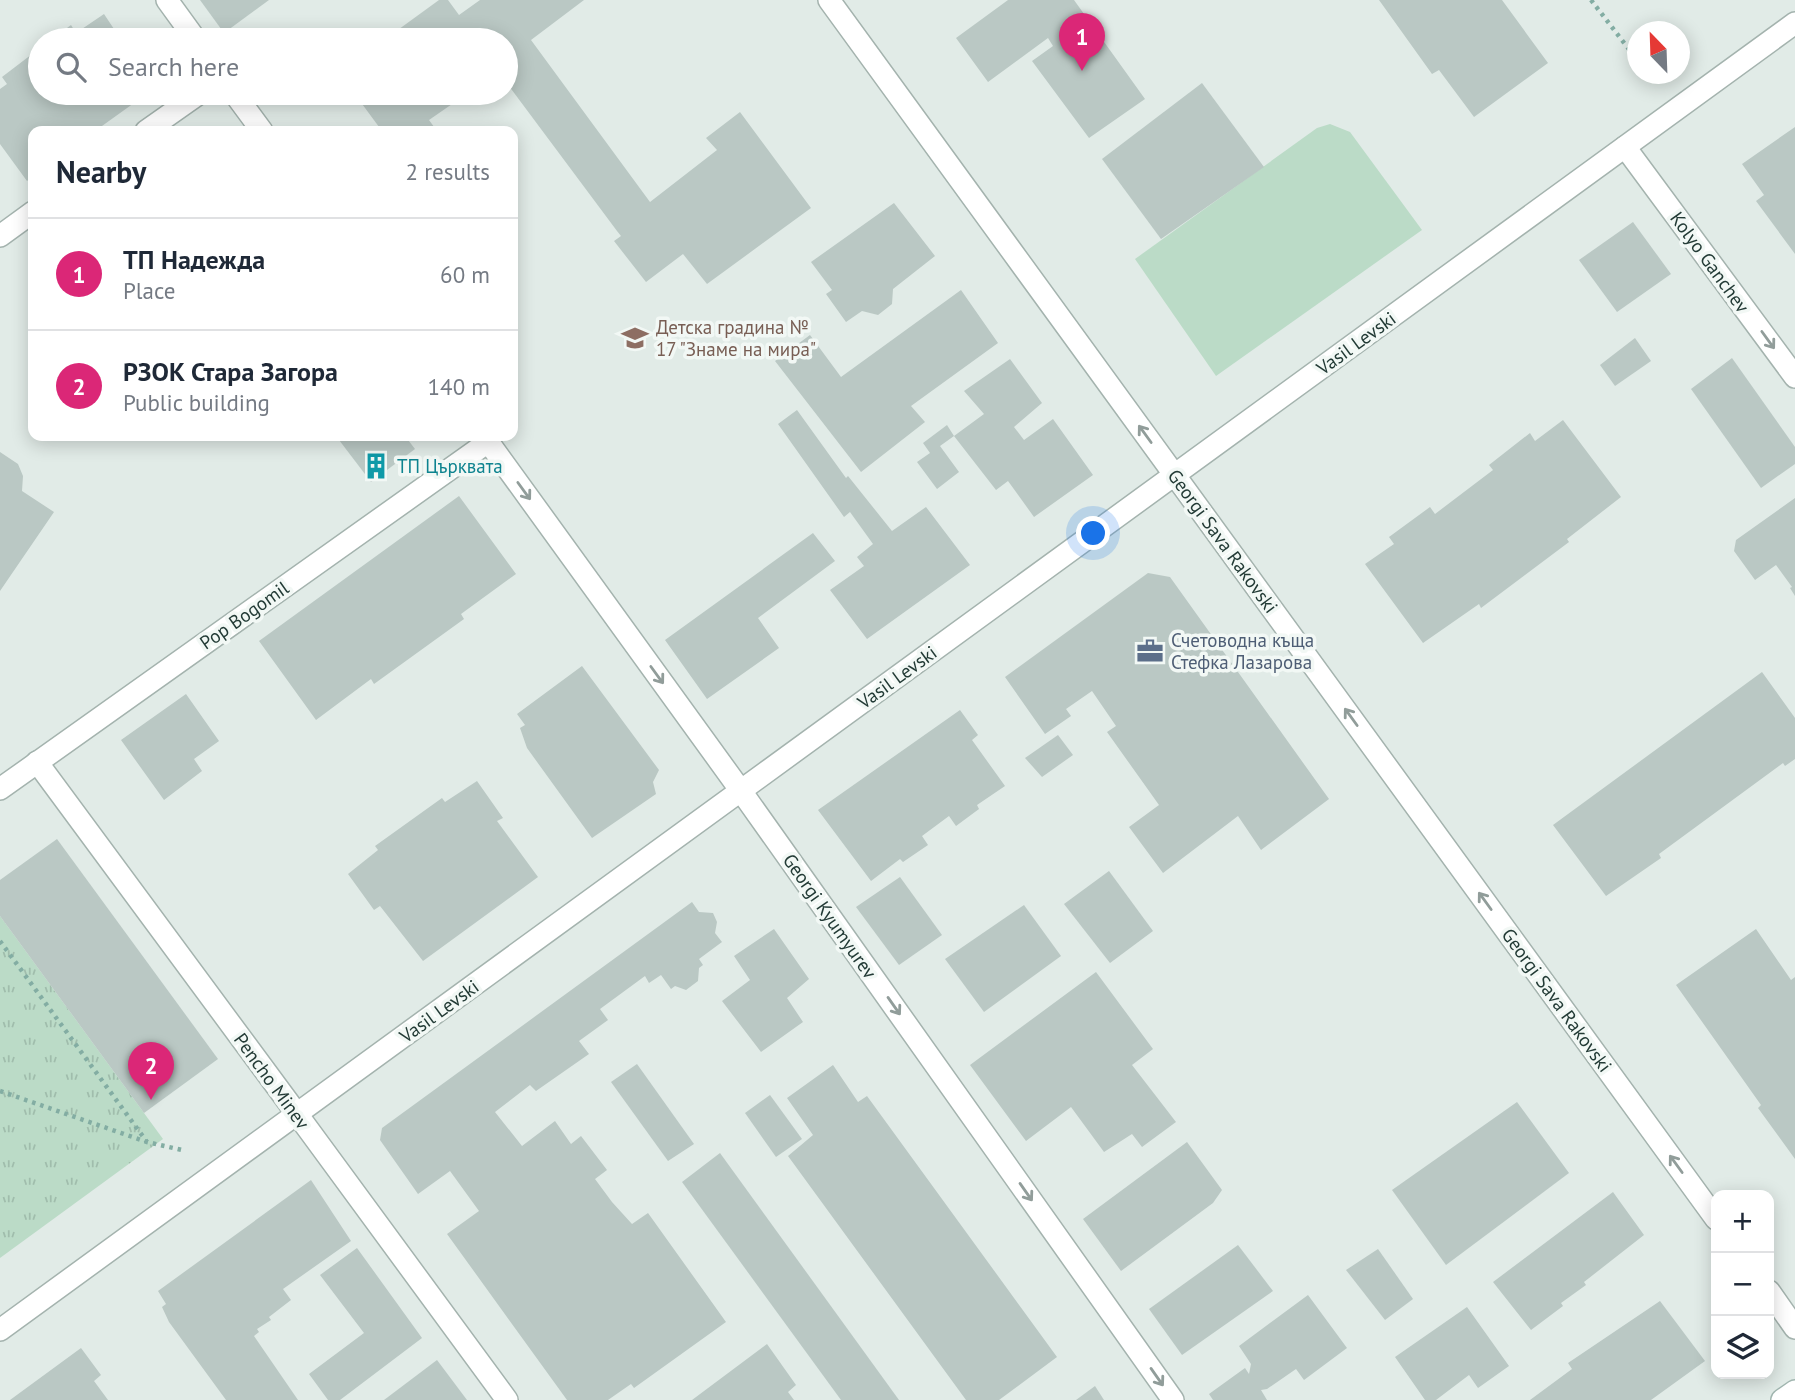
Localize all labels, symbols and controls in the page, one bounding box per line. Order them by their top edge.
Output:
pin: 1 [1059,13,1105,71]
north arrow [1627,21,1690,84]
search box [28,28,518,105]
icon: search [52,48,90,86]
text: Search here [108,50,239,83]
text: Nearby [56,152,146,191]
text: 2 results [406,157,490,186]
street label: Kolyo Ganchev [1665,207,1755,317]
text: ТП Надежда [123,243,265,276]
text: 1 [72,260,86,289]
text: 60 m [440,260,490,289]
text: Place [123,276,176,305]
street label: Vasil Levski [1311,306,1400,380]
place label: Детска градина № 17 "Знаме на мира" [656,315,816,361]
school or university icon: Детска градина № 17 "Знаме на мира" [620,323,650,353]
one-way arrow [1761,330,1775,349]
text: РЗОК Стара Загора [123,355,338,388]
text: 2 [72,372,86,401]
text: 140 m [428,372,490,401]
text: Public building [123,388,270,417]
one-way arrow [1138,425,1152,444]
building icon: ТП Църквата [361,451,391,481]
place label: ТП Църквата [397,454,503,478]
street label: Georgi Sava Rakovski [1163,464,1283,618]
one-way arrow [517,481,531,500]
your location [1076,516,1110,550]
street label: Pop Bogomil [195,575,294,654]
place label: Счетоводна къща Стефка Лазарова [1171,628,1314,674]
office icon: Счетоводна къща Стефка Лазарова [1135,636,1165,666]
street label: Vasil Levski [852,640,941,714]
one-way arrow [650,665,665,684]
one-way arrow [1344,708,1358,727]
street label: Georgi Kyumyurev [778,849,882,983]
one-way arrow [1478,892,1492,911]
street label: Georgi Sava Rakovski [1497,923,1617,1077]
street label: Vasil Levski [394,974,483,1048]
one-way arrow [887,996,901,1015]
street label: Pencho Minev [229,1028,315,1134]
pin: 2 [128,1042,174,1100]
one-way arrow [1669,1155,1683,1174]
one-way arrow [1019,1182,1033,1201]
map controls [1711,1190,1774,1379]
button: + [1711,1190,1774,1253]
button: − [1711,1253,1774,1316]
button: layers [1711,1316,1774,1379]
one-way arrow [1150,1367,1164,1386]

